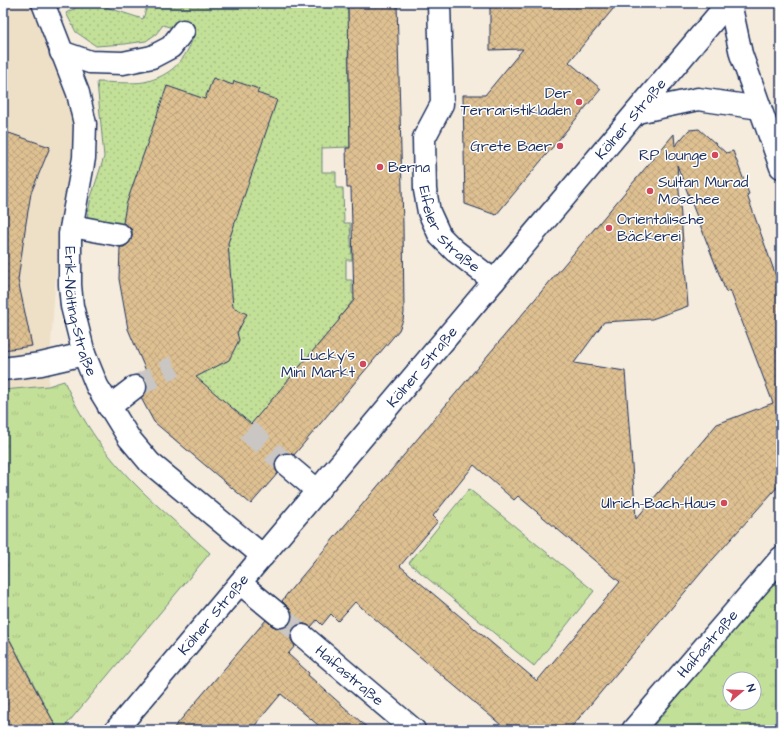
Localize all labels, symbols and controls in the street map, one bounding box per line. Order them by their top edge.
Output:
street label: Kölner Straße [590,74,671,164]
place label: Der Terraristikladen [460,83,571,121]
marker: Der Terraristikladen [574,97,584,107]
place label: Grete Baer [470,136,552,157]
marker: Grete Baer [555,141,565,151]
place label: RP lounge [639,145,707,167]
marker: RP lounge [710,150,720,160]
place label: Berna [388,157,431,178]
marker: Berna [375,162,385,172]
place label: Sultan Murad Moschee [658,172,749,210]
street label: Eifeler Straße [414,184,485,277]
marker: Sultan Murad Moschee [645,186,655,196]
place label: Orientalische Bäckerei [617,209,704,247]
marker: Orientalische Bäckerei [604,223,614,233]
street label: Erik-Nölting-Straße [60,246,102,379]
street label: Kölner Straße [382,322,462,412]
place label: Lucky's Mini Markt [281,345,355,383]
marker: Lucky's Mini Markt [358,359,368,369]
place label: Ulrich-Bach-Haus [601,493,716,514]
marker: Ulrich-Bach-Haus [719,498,729,508]
street label: Kölner Straße [173,569,254,660]
street label: Haifastraße [672,605,743,682]
street label: Haifastraße [311,640,388,711]
north arrow [722,671,762,711]
text: N [743,682,759,694]

